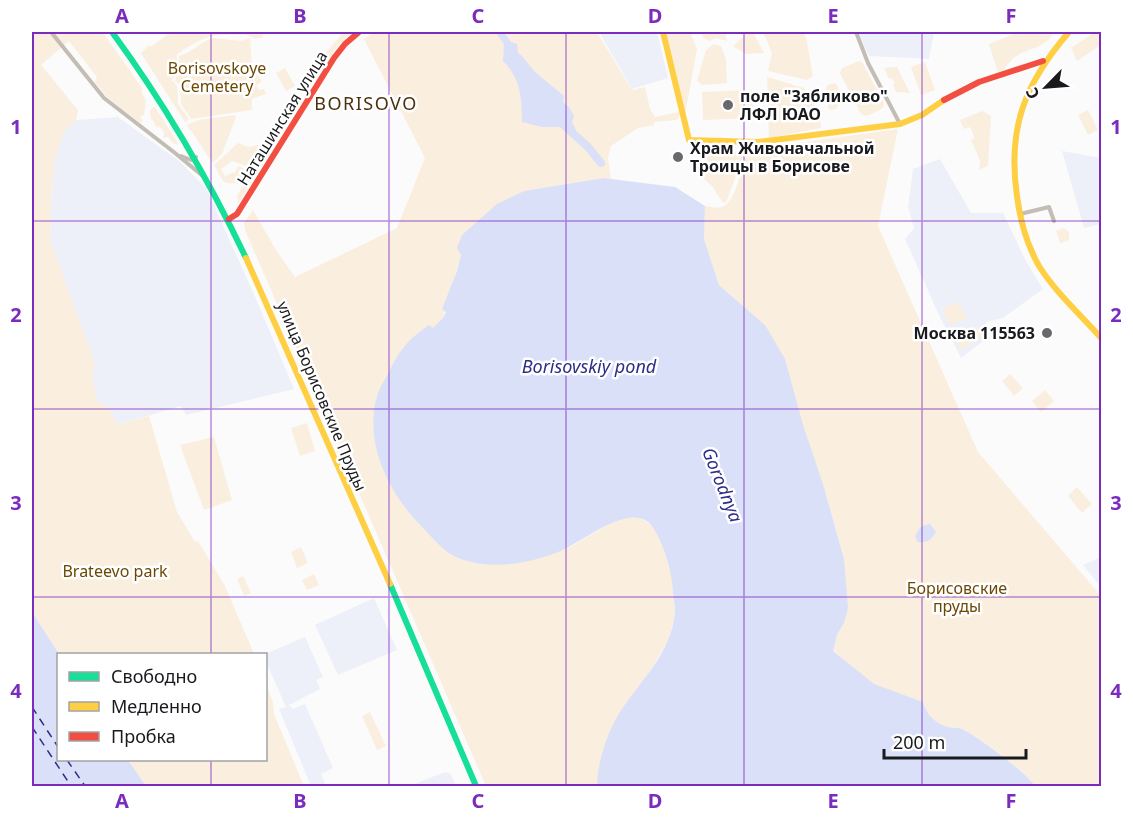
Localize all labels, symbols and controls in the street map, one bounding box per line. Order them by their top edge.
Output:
text: A [115,2,129,29]
text: B [293,2,307,29]
text: C [472,2,485,29]
text: D [648,2,662,29]
text: E [827,2,839,29]
text: F [1006,2,1016,29]
street label: Наташинская улица [232,47,332,189]
park label: Borisovskoye Cemetery [168,57,266,97]
north arrow [1016,57,1076,117]
text: С [1020,84,1045,103]
place label: поле "Зябликово" ЛФЛ ЮАО [740,85,888,125]
district label: BORISOVO [314,91,418,115]
marker: поле "Зябликово" ЛФЛ ЮАО [721,98,735,112]
text: 1 [10,113,22,140]
text: 1 [1110,113,1122,140]
place label: Храм Живоначальной Троицы в Борисове [690,137,875,177]
marker: Храм Живоначальной Троицы в Борисове [671,150,685,164]
street label: улица Борисовские Пруды [272,298,372,494]
text: 2 [10,301,22,328]
text: 2 [1110,301,1122,328]
place label: Москва 115563 [914,322,1035,344]
marker: Москва 115563 [1040,326,1054,340]
water label: Borisovskiy pond [522,354,657,378]
water label: Gorodnya [697,444,749,526]
text: 3 [10,489,22,516]
text: 3 [1110,489,1122,516]
park label: Brateevo park [62,560,168,582]
park label: Борисовские пруды [907,577,1007,617]
legend [57,653,267,761]
text: Свободно [111,664,197,688]
text: 4 [10,677,22,704]
text: 4 [1110,677,1122,704]
text: Медленно [111,694,202,718]
scale bar [884,722,1026,760]
text: Пробка [111,724,176,748]
text: 200 m [893,730,945,754]
text: A [115,787,129,814]
text: B [293,787,307,814]
text: C [472,787,485,814]
text: D [648,787,662,814]
text: E [827,787,839,814]
text: F [1006,787,1016,814]

